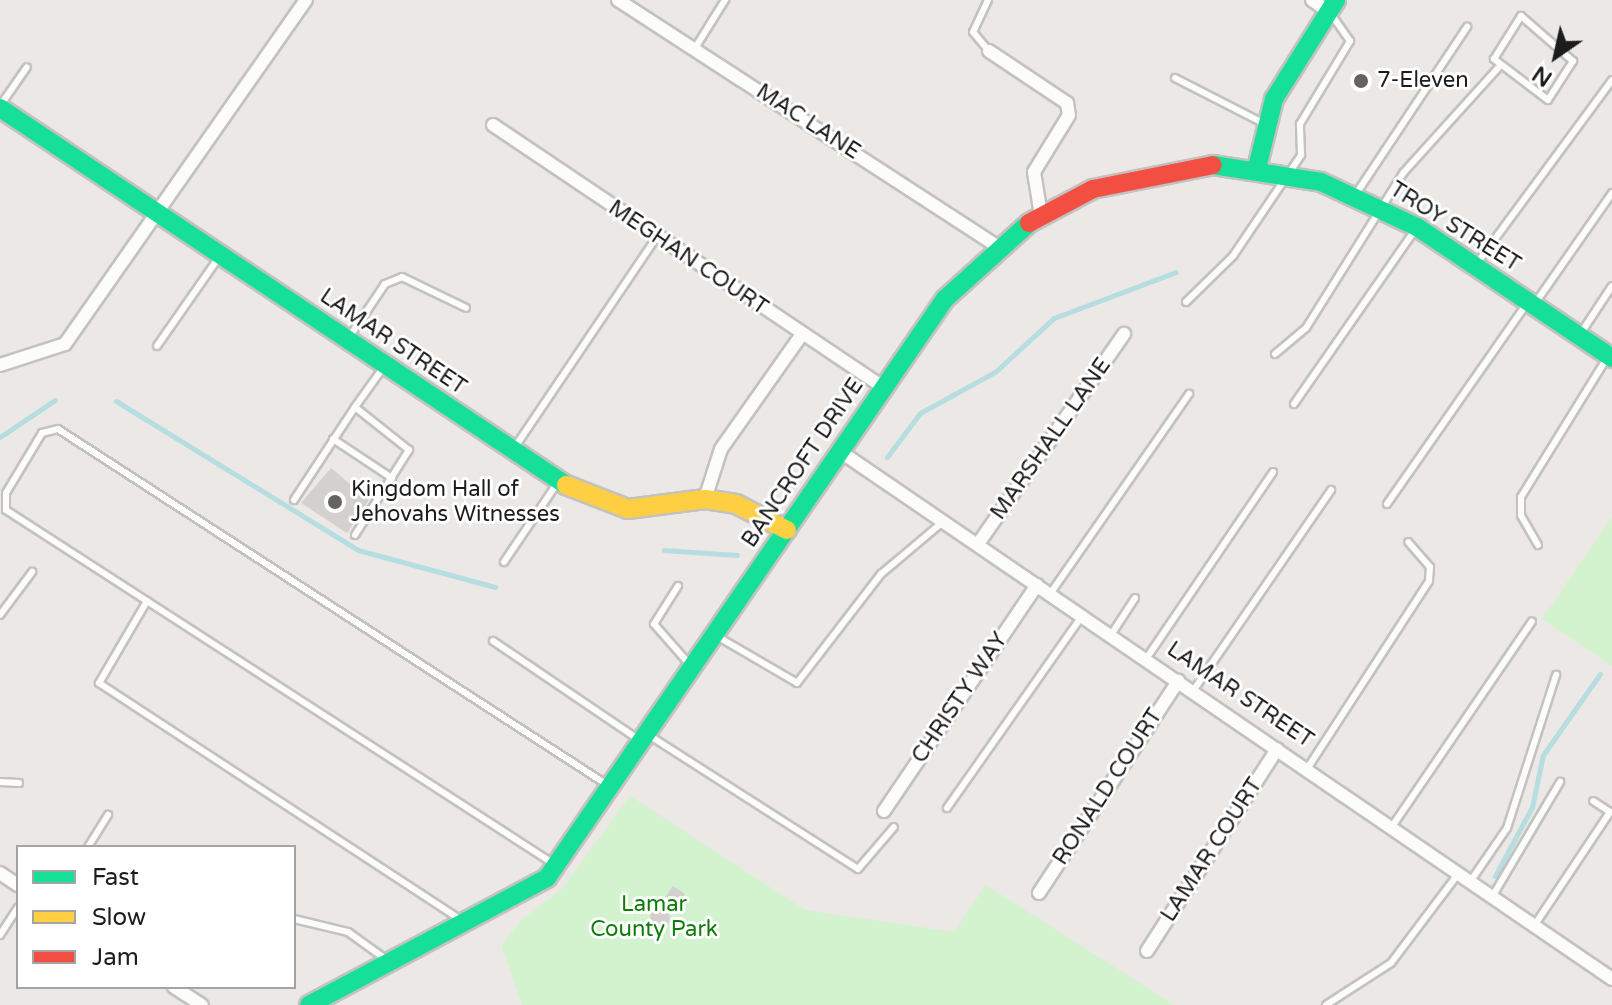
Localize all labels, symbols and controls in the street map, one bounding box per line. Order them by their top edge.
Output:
north arrow [1516,16,1596,96]
text: N [1528,60,1557,92]
place label: 7-Eleven [1377,68,1469,94]
marker: 7-Eleven [1352,72,1370,90]
street label: MAC LANE [751,79,865,165]
street label: TROY STREET [1385,176,1525,278]
street label: MEGHAN COURT [603,195,773,321]
street label: LAMAR STREET [315,283,471,401]
street label: MARSHALL LANE [985,353,1117,525]
street label: BANCROFT DRIVE [737,373,869,553]
place label: Kingdom Hall of Jehovahs Witnesses [351,476,560,528]
marker: Kingdom Hall of Jehovahs Witnesses [326,493,344,511]
street label: CHRISTY WAY [907,628,1013,768]
street label: LAMAR STREET [1162,636,1318,754]
street label: RONALD COURT [1048,704,1168,870]
street label: LAMAR COURT [1156,773,1268,927]
legend [16,845,296,989]
text: Fast [92,863,139,892]
park label: Lamar County Park [590,891,718,942]
text: Slow [92,903,146,932]
text: Jam [92,943,139,972]

